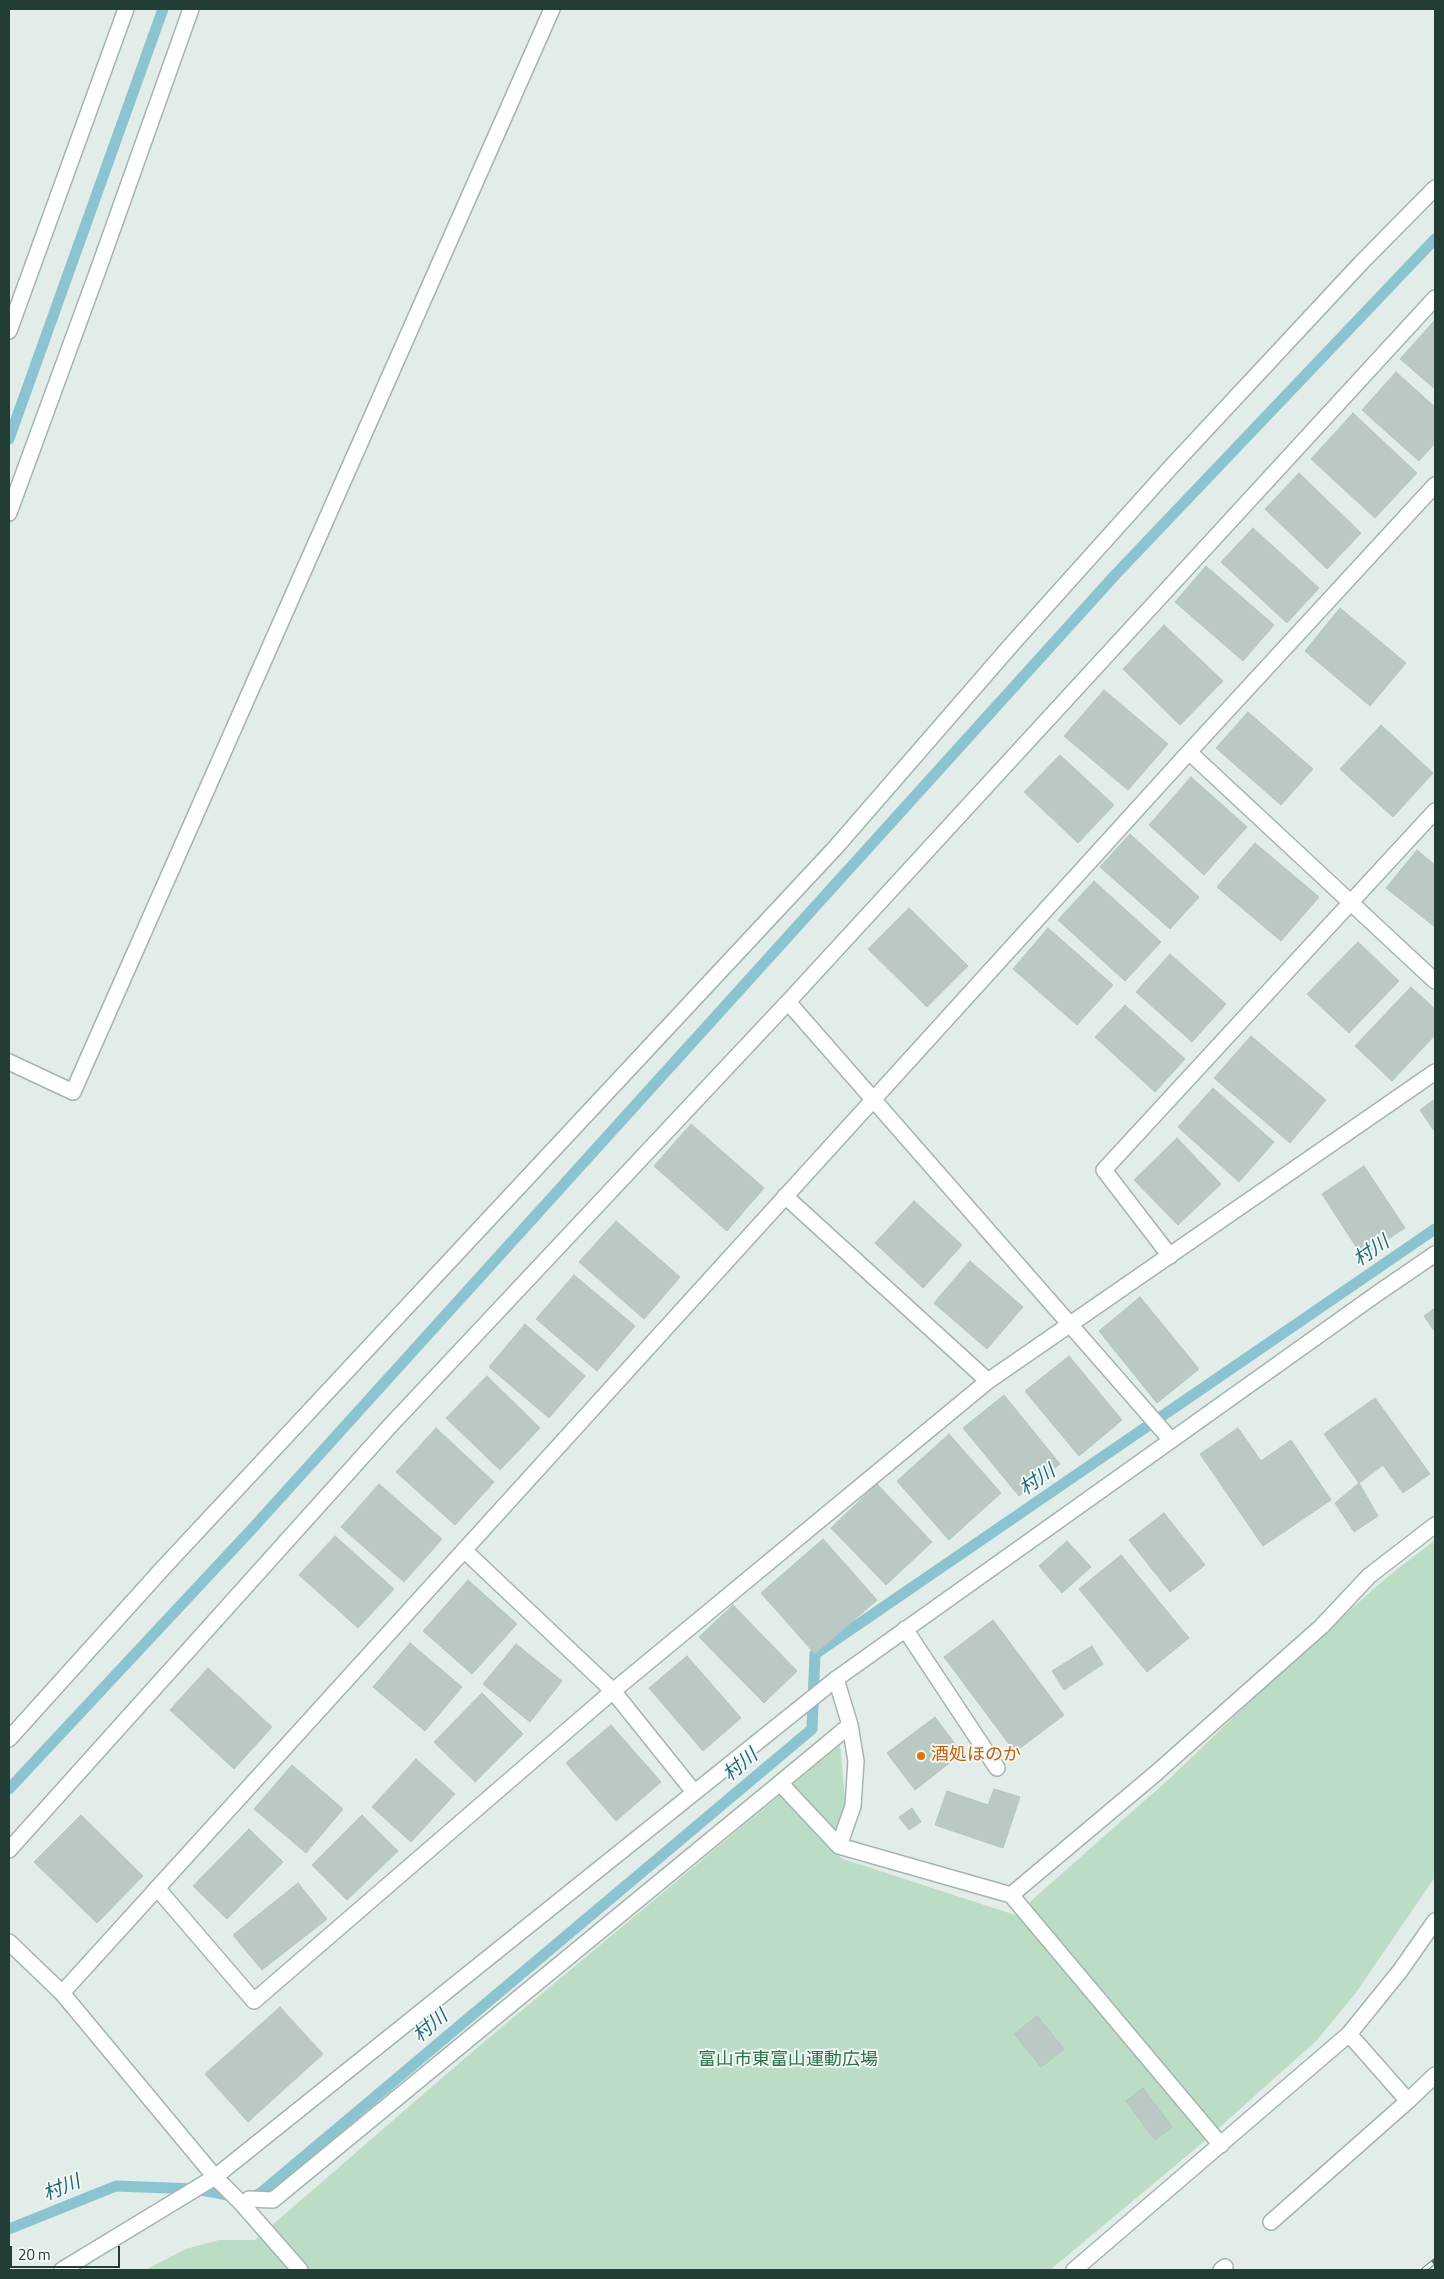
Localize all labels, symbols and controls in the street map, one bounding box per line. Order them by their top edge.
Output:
water label: 村川 [1350,1232,1394,1272]
water label: 村川 [1016,1461,1060,1501]
water label: 村川 [719,1745,763,1787]
place label: 酒処ほのか [931,1745,1021,1767]
marker: 酒処ほのか [915,1750,927,1762]
water label: 村川 [409,2006,453,2048]
park label: 富山市東富山運動広場 [698,2050,878,2072]
water label: 村川 [40,2171,84,2207]
scale bar [12,2236,122,2268]
text: 20 m [18,2243,51,2266]

